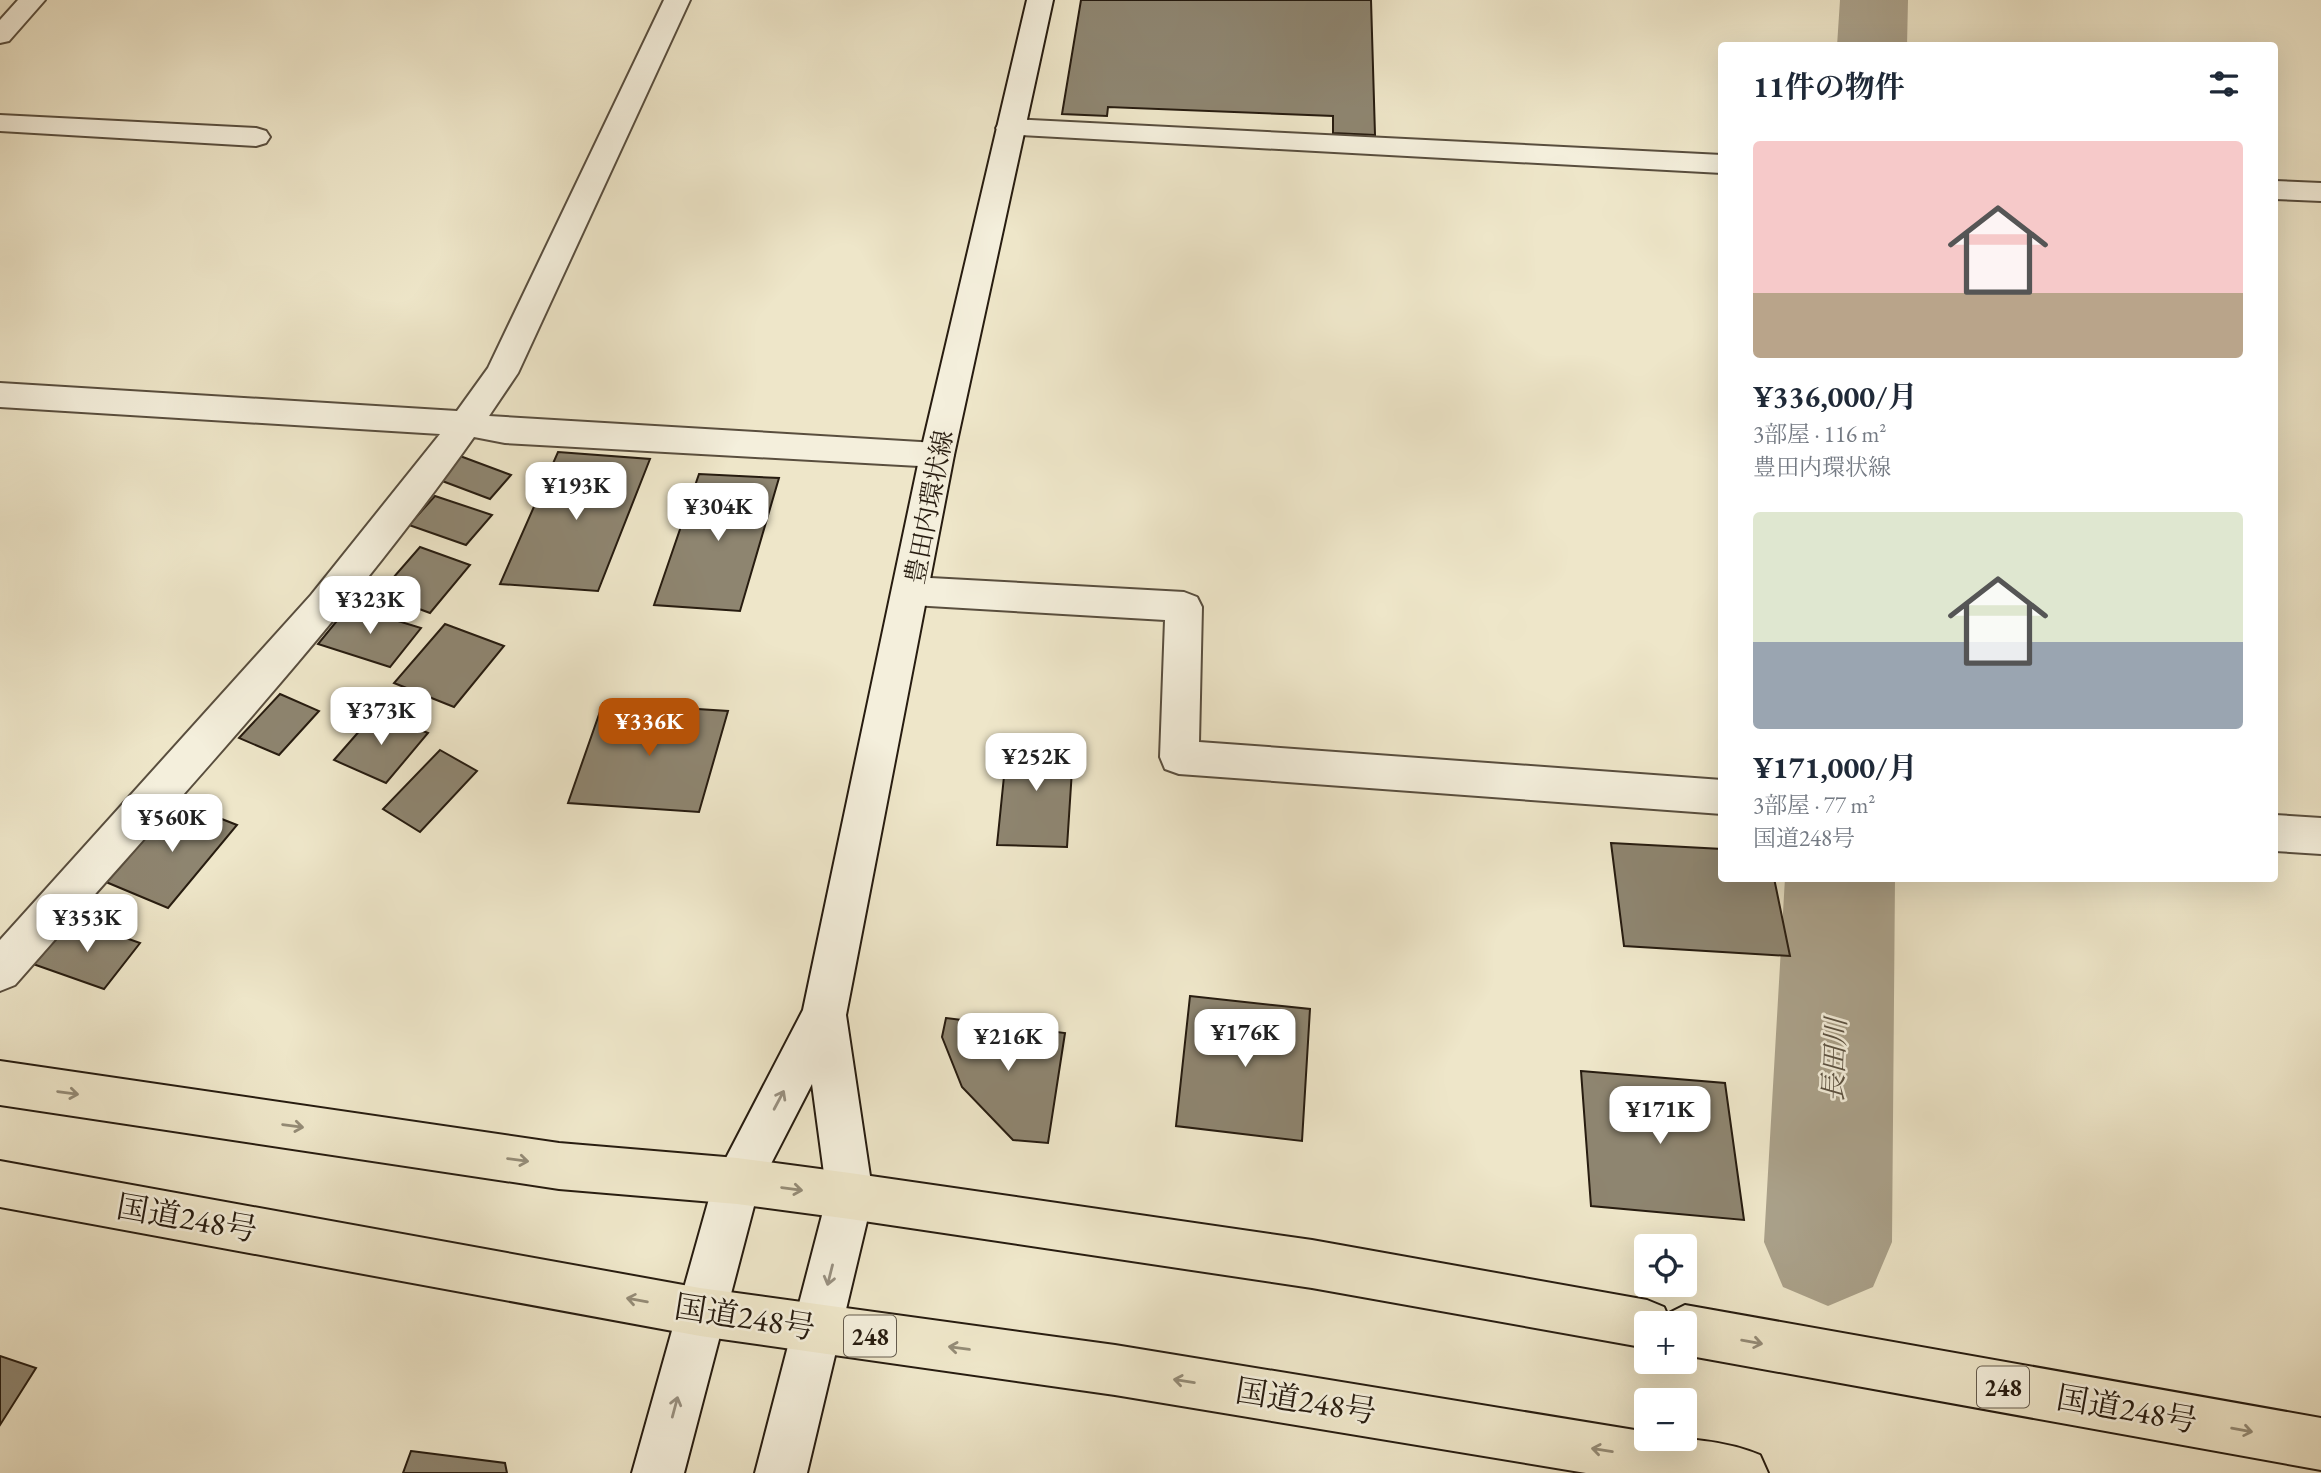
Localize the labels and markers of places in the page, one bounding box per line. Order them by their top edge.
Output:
pin: ¥193K [527,462,625,522]
pin: ¥304K [669,484,767,543]
pin: ¥323K [321,576,419,636]
pin: ¥373K [332,688,430,747]
pin: ¥336K [600,698,698,758]
pin: ¥252K [987,734,1085,793]
pin: ¥560K [123,794,221,854]
pin: ¥353K [38,894,136,954]
pin: ¥176K [1196,1010,1294,1069]
pin: ¥216K [959,1014,1057,1073]
pin: ¥171K [1611,1086,1709,1146]

